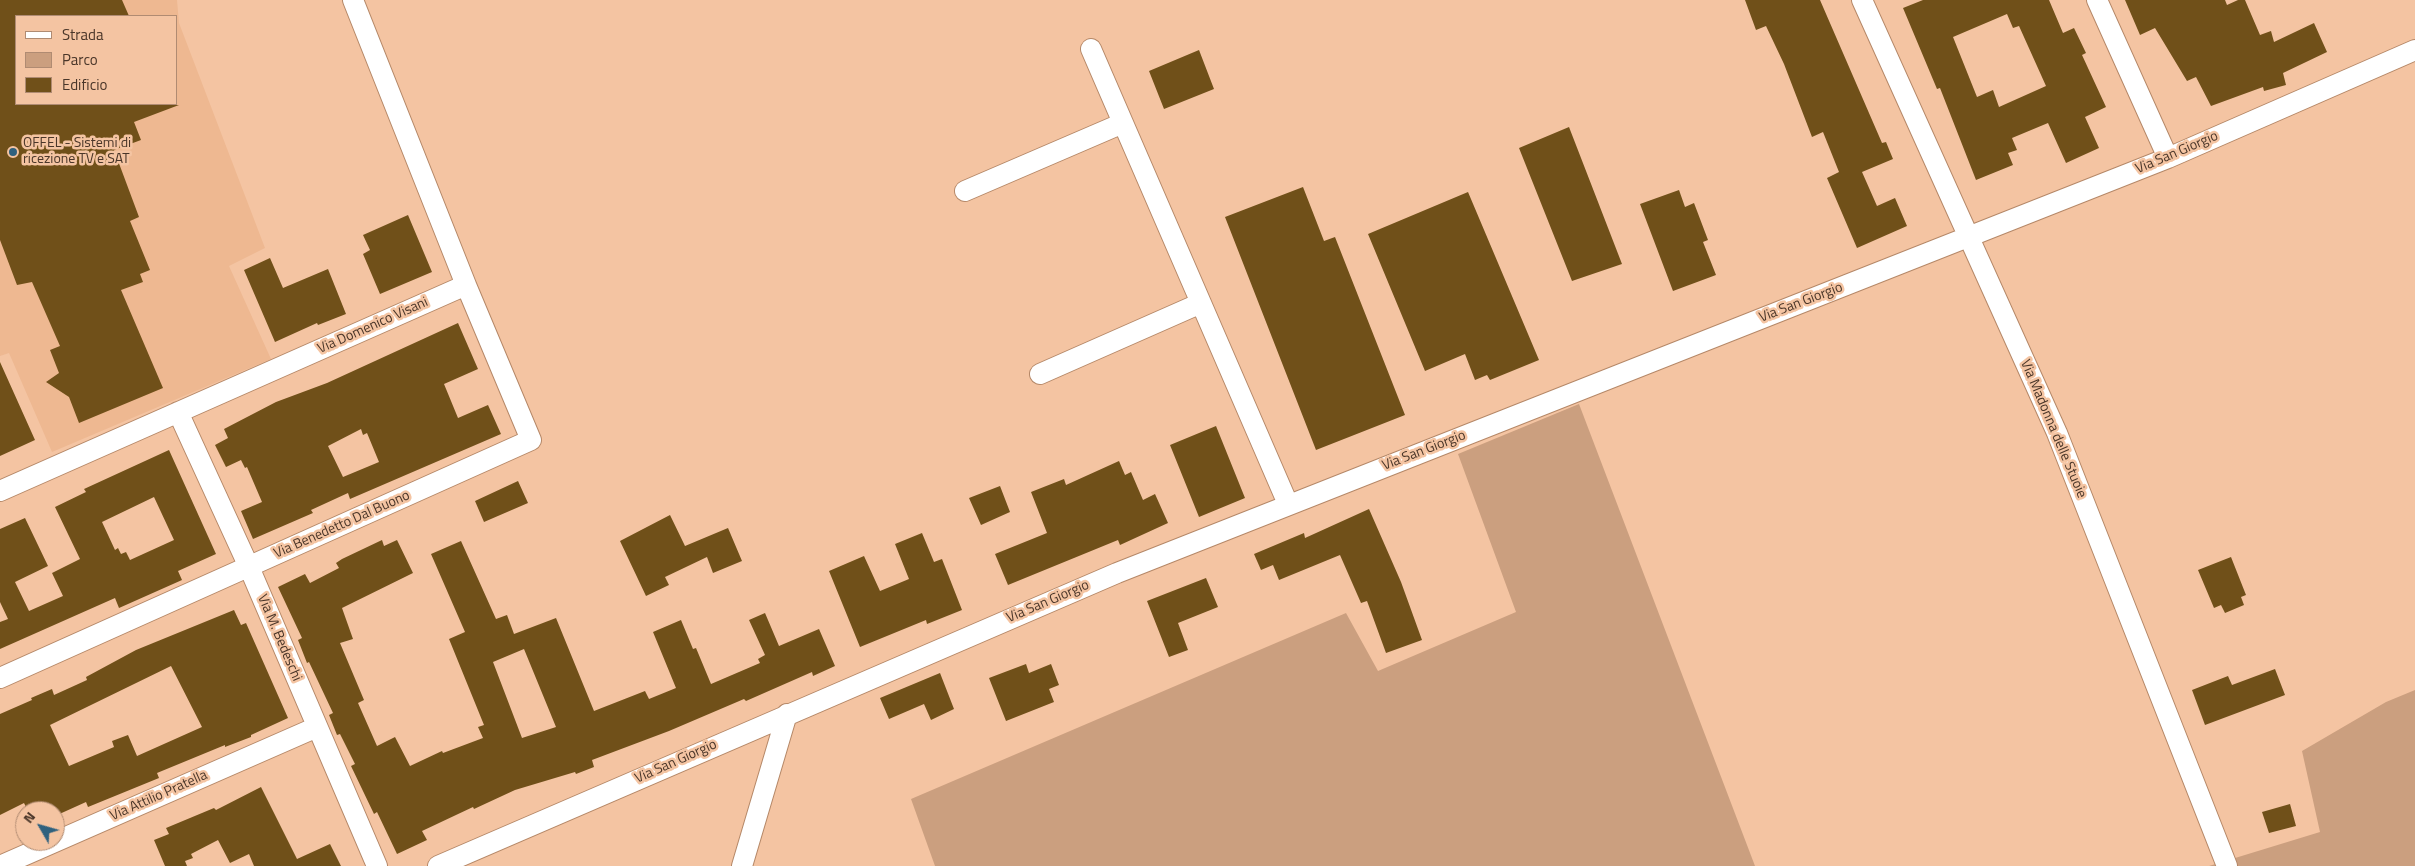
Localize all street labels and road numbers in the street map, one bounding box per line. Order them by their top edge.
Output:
street label: Via San Giorgio [2133,128,2221,178]
street label: Via San Giorgio [1757,279,1845,327]
street label: Via Domenico Visani [315,294,431,358]
street label: Via Madonna delle Stuoie [2016,357,2090,501]
street label: Via San Giorgio [1380,427,1468,475]
street label: Via Benedetto Dal Buono [271,487,413,563]
street label: Via San Giorgio [1004,577,1092,627]
street label: Via M. Bedeschi [253,592,305,684]
street label: Via San Giorgio [632,736,720,788]
street label: Via Attilio Pratella [108,767,210,825]

